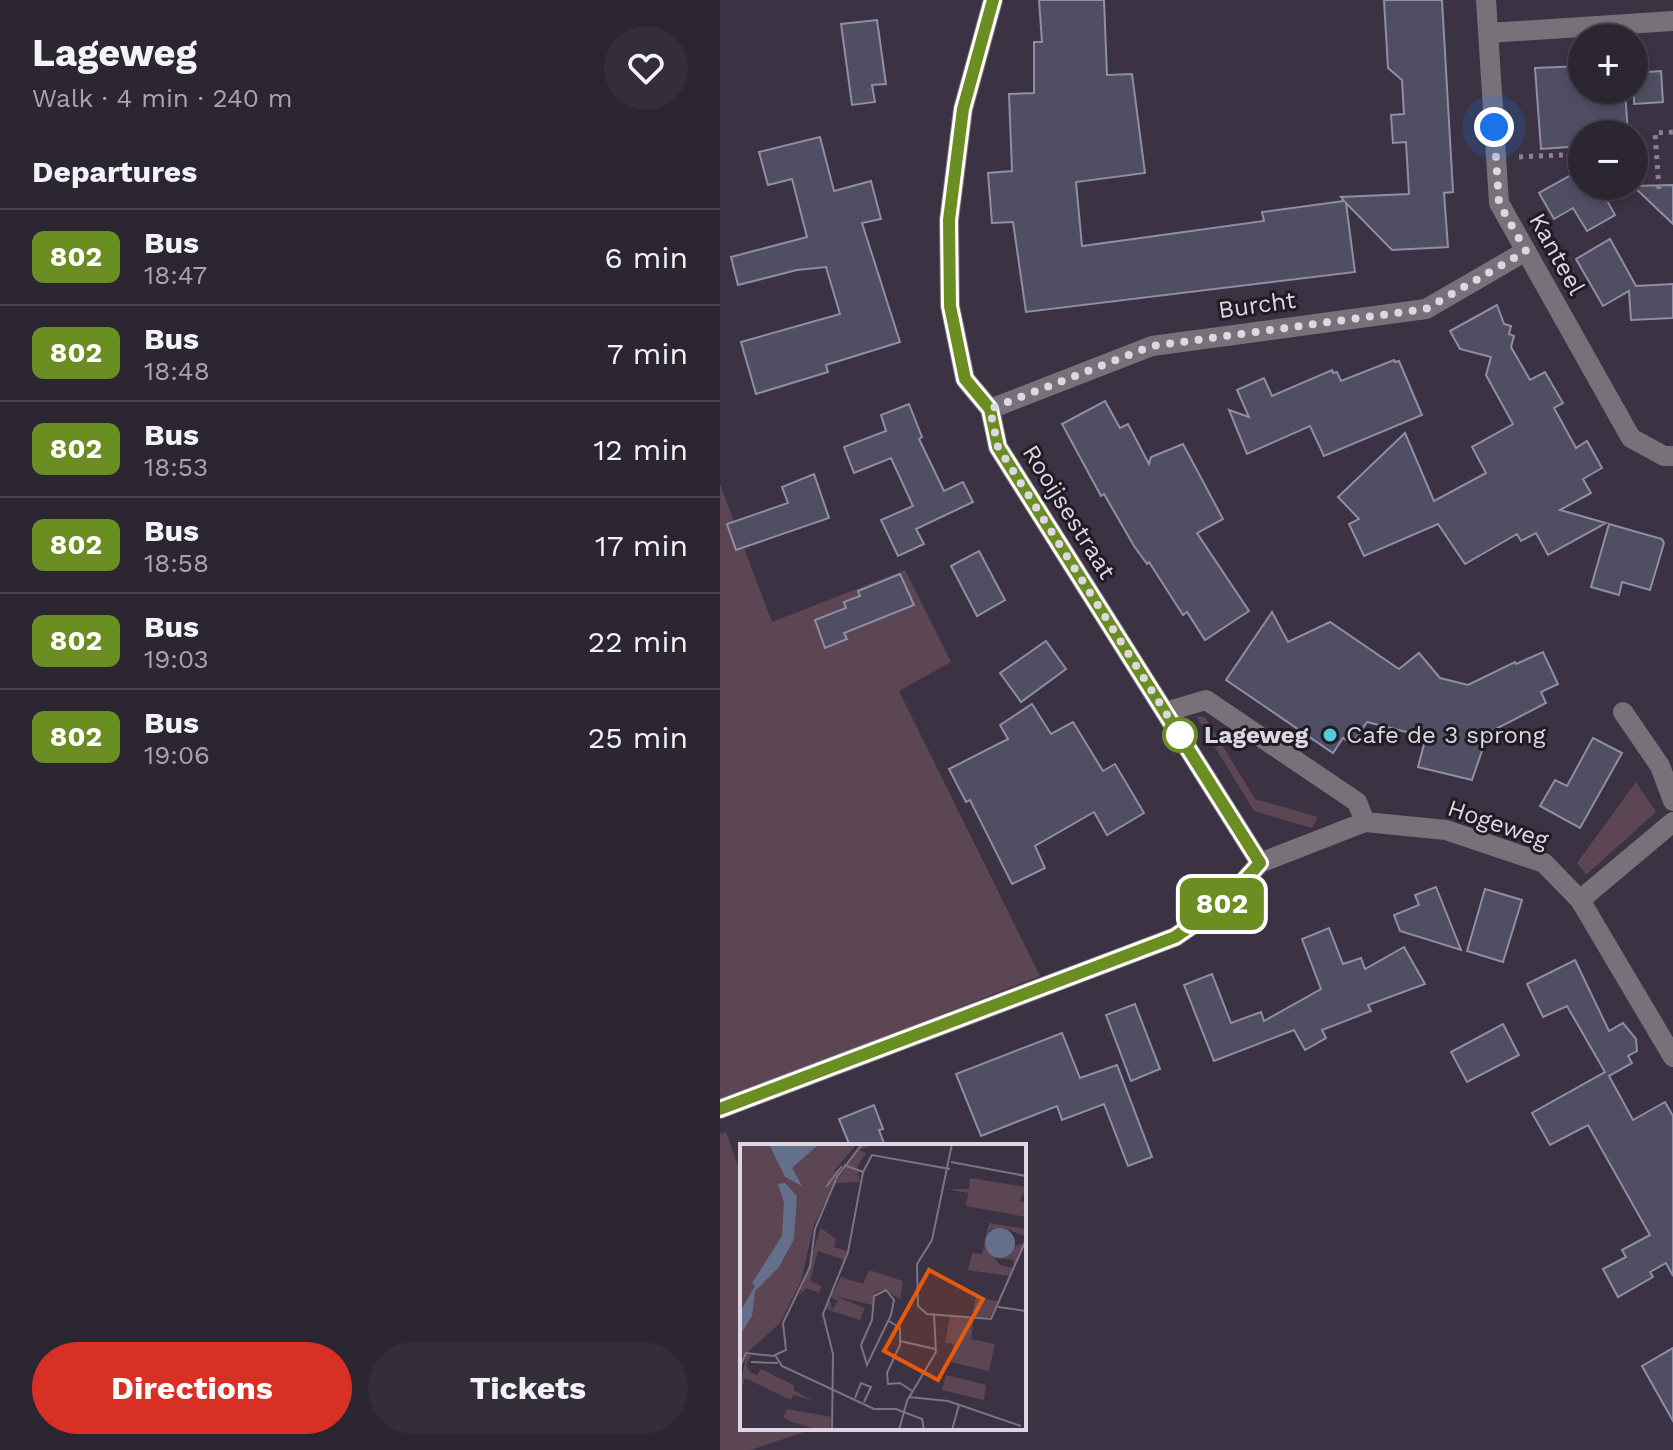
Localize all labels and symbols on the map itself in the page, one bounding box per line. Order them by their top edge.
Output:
your location [1474,107,1514,147]
street label: Kanteel [1523,208,1591,300]
street label: Burcht [1216,286,1298,324]
street label: Rooijsestraat [1017,440,1121,584]
marker: Lageweg [1163,718,1197,752]
place label: Lageweg [1204,721,1309,749]
place label: Cafe de 3 sprong [1346,721,1546,749]
marker: Cafe de 3 sprong [1321,726,1339,744]
street label: Hogeweg [1444,794,1552,854]
line badge: 802 [1176,878,1268,930]
inset map [740,1144,1026,1430]

